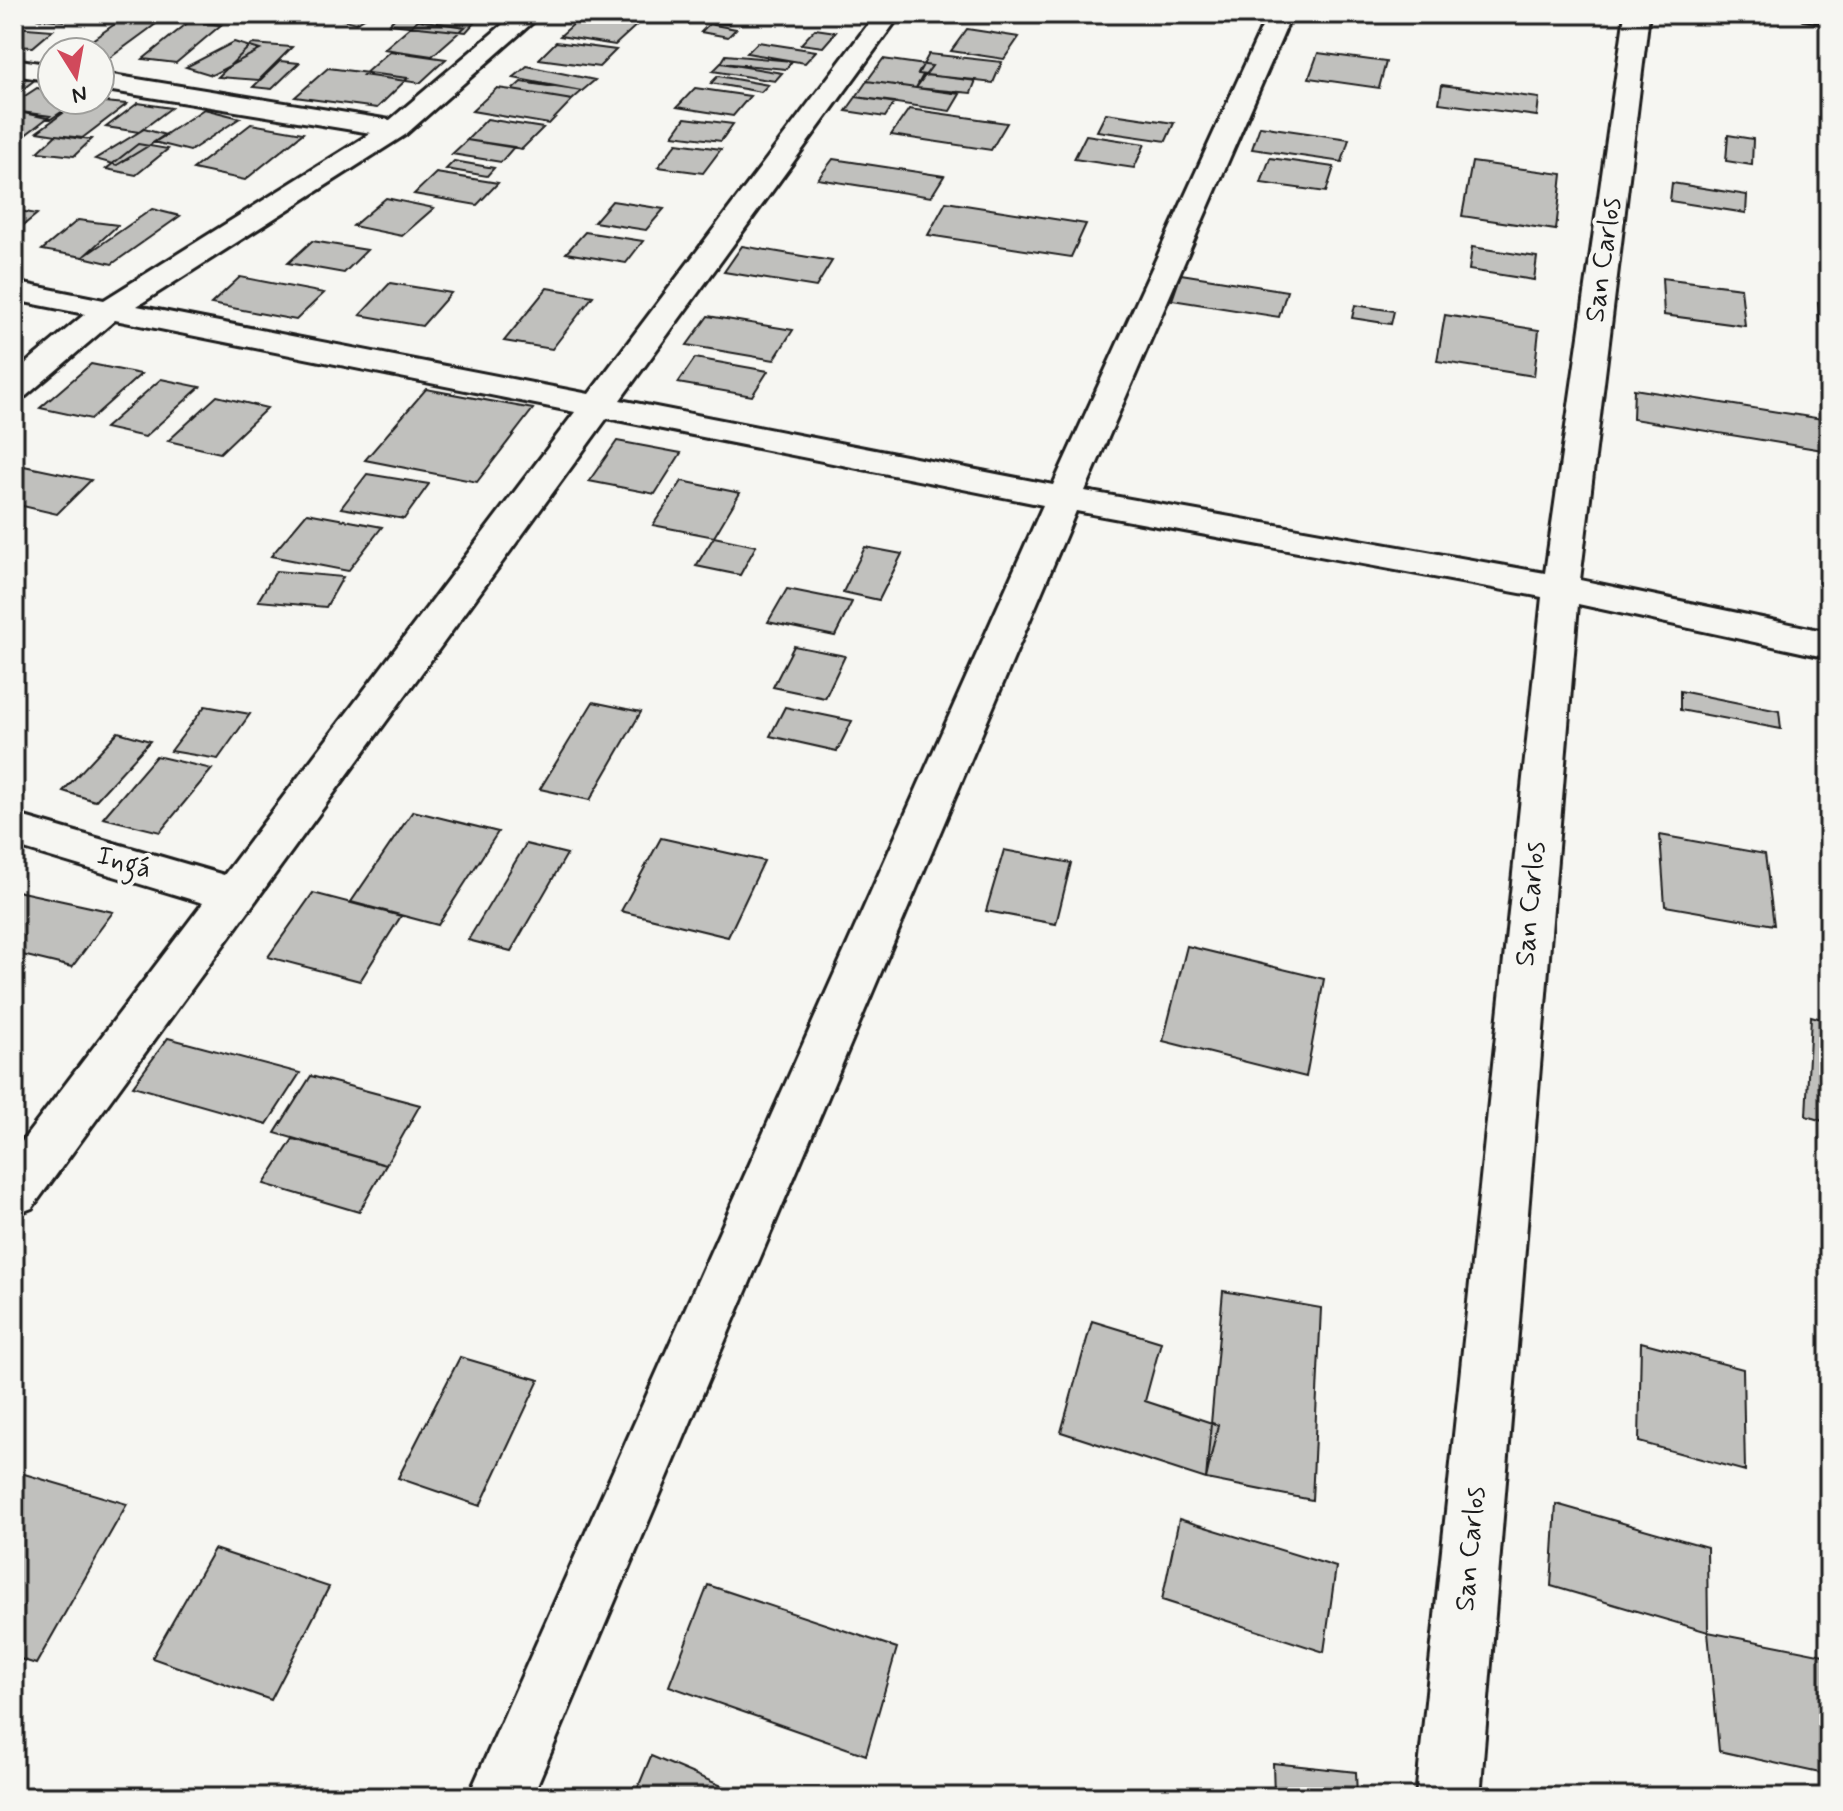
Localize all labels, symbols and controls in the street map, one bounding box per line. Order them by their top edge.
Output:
north arrow [36,36,116,116]
text: N [70,79,89,109]
street label: San Carlos [1577,195,1631,325]
street label: Ingá [92,838,156,891]
street label: San Carlos [1507,840,1555,968]
street label: San Carlos [1447,1485,1495,1613]

